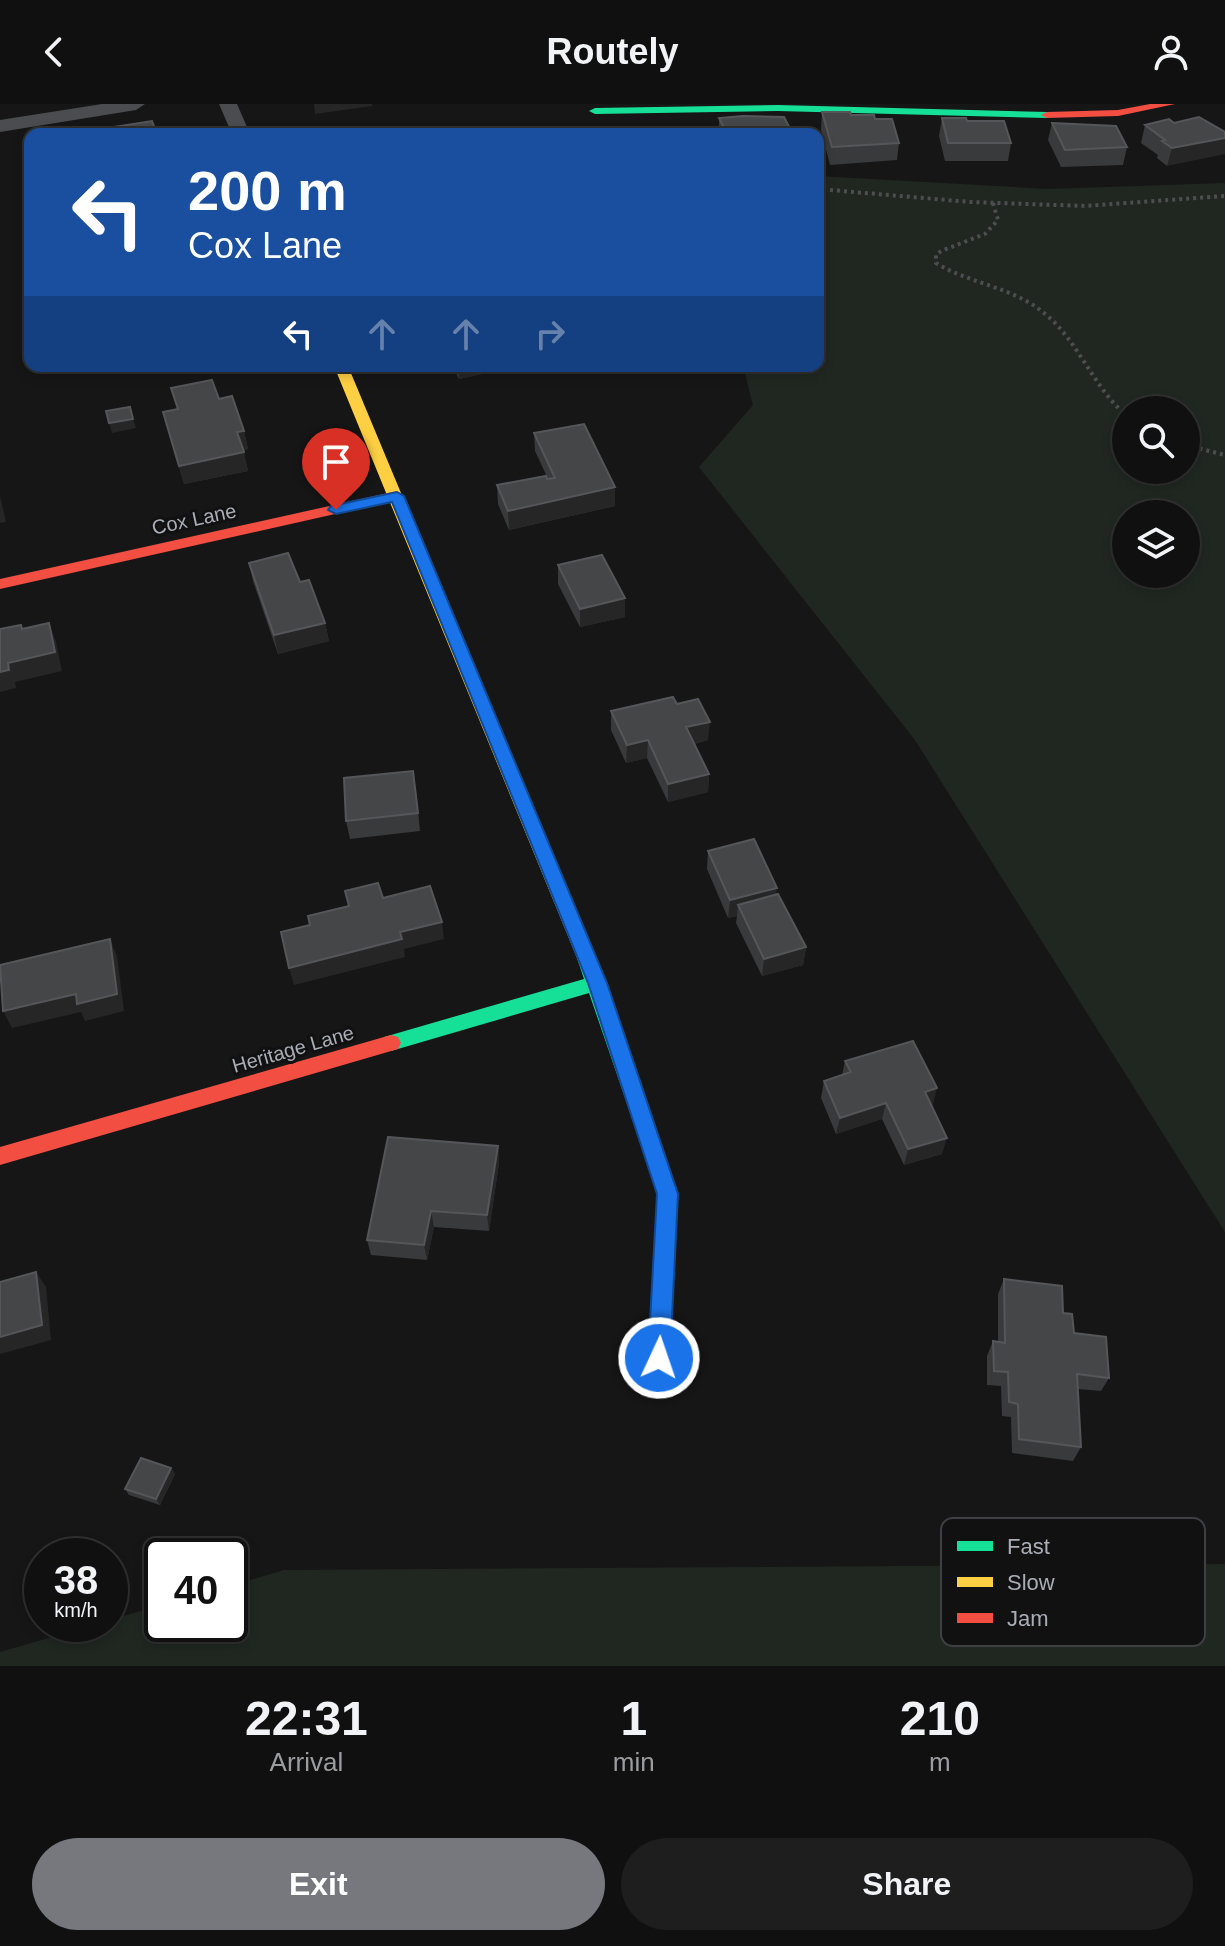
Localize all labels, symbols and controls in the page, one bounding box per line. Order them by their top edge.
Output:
icon: back [32,30,76,74]
icon: person [1149,30,1193,74]
text: Routely [546,31,679,72]
text: 200 m [188,159,347,222]
icon: left [56,160,160,264]
text: Cox Lane [188,225,342,266]
icon: left [276,312,320,356]
icon: ahead [360,312,404,356]
icon: ahead [444,312,488,356]
icon: right [528,312,572,356]
map controls [1112,396,1200,588]
button: search [1112,396,1200,484]
pin [302,428,370,510]
icon: arrive [314,440,358,484]
street label: Cox Lane [150,499,238,539]
button: layers [1112,500,1200,588]
street label: Heritage Lane [230,1021,356,1077]
position arrow [617,1316,701,1400]
legend [941,1518,1205,1646]
text: Fast [1007,1534,1050,1559]
speed limit sign: 40 [144,1538,248,1642]
text: 38 [54,1558,98,1602]
text: Slow [1007,1570,1055,1595]
text: km/h [54,1599,98,1621]
text: Jam [1007,1606,1049,1631]
text: 22:31 [245,1692,368,1745]
text: 1 [620,1692,647,1745]
text: 210 [900,1692,980,1745]
text: Arrival [270,1747,343,1777]
text: min [613,1747,655,1777]
text: m [929,1747,951,1777]
button: Exit [32,1838,605,1930]
button: Share [621,1838,1193,1930]

